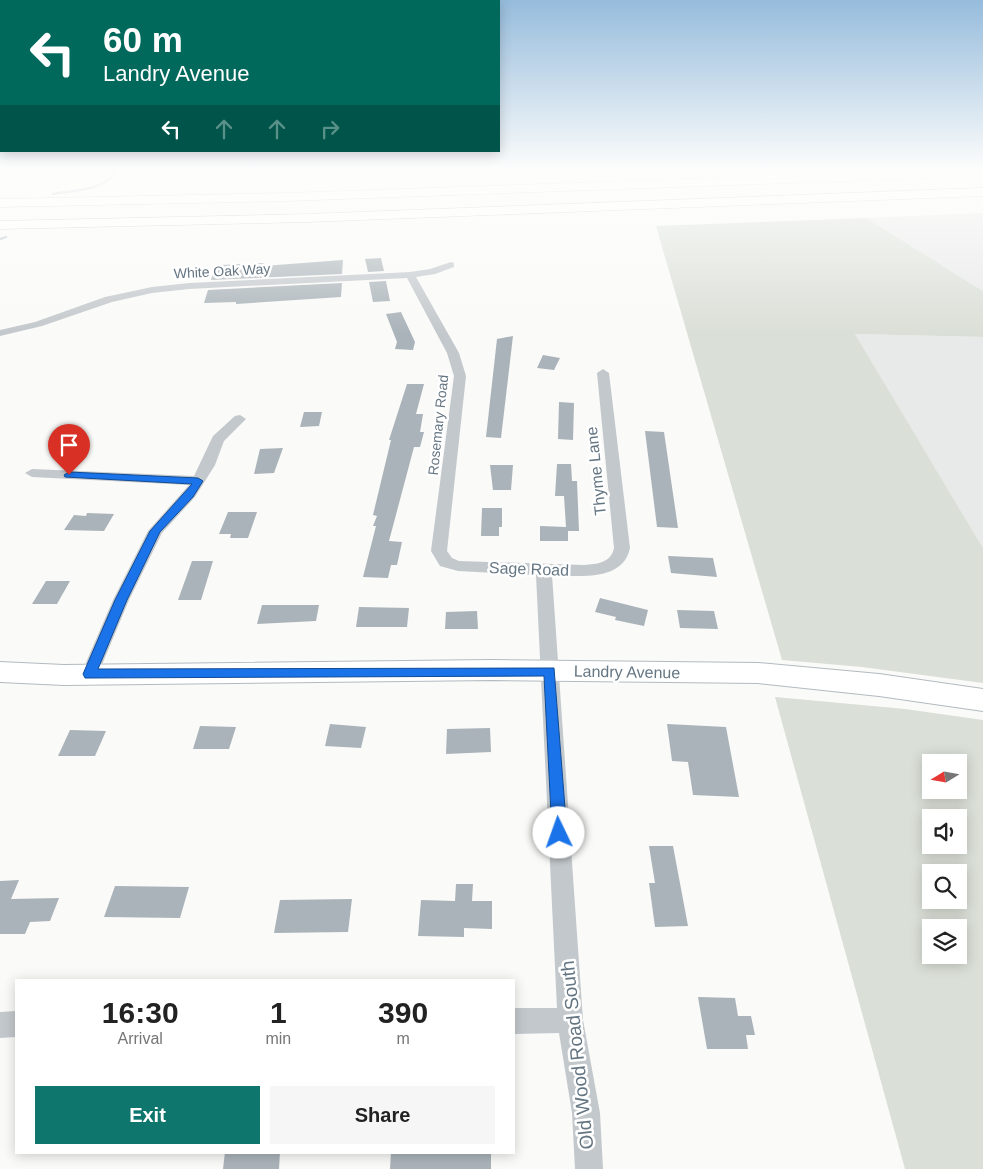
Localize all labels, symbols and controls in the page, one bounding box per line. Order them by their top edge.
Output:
icon: left [20,20,85,85]
text: 60 m [103,20,183,59]
text: Landry Avenue [103,61,249,86]
icon: left [157,115,185,143]
icon: ahead [210,115,238,143]
icon: ahead [263,115,291,143]
icon: right [316,115,344,143]
street label: White Oak Way [173,260,271,282]
street label: Rosemary Road [425,374,451,476]
pin [48,424,90,475]
street label: Thyme Lane [583,426,609,516]
icon: arrive [55,431,83,459]
street label: Sage Road [489,559,569,579]
street label: Landry Avenue [574,663,680,681]
north arrow [922,754,968,799]
map controls [922,754,967,964]
position arrow [532,806,584,858]
button: sound [922,809,967,854]
button: search [922,864,967,909]
button: layers [922,919,967,964]
street label: Old Wood Road South [557,960,597,1150]
text: 16:30 [102,996,179,1029]
text: 1 [270,996,287,1029]
text: 390 [378,996,428,1029]
text: Arrival [118,1030,163,1047]
text: min [265,1030,291,1047]
text: m [396,1030,410,1047]
button: Exit [35,1086,260,1144]
button: Share [270,1086,495,1144]

